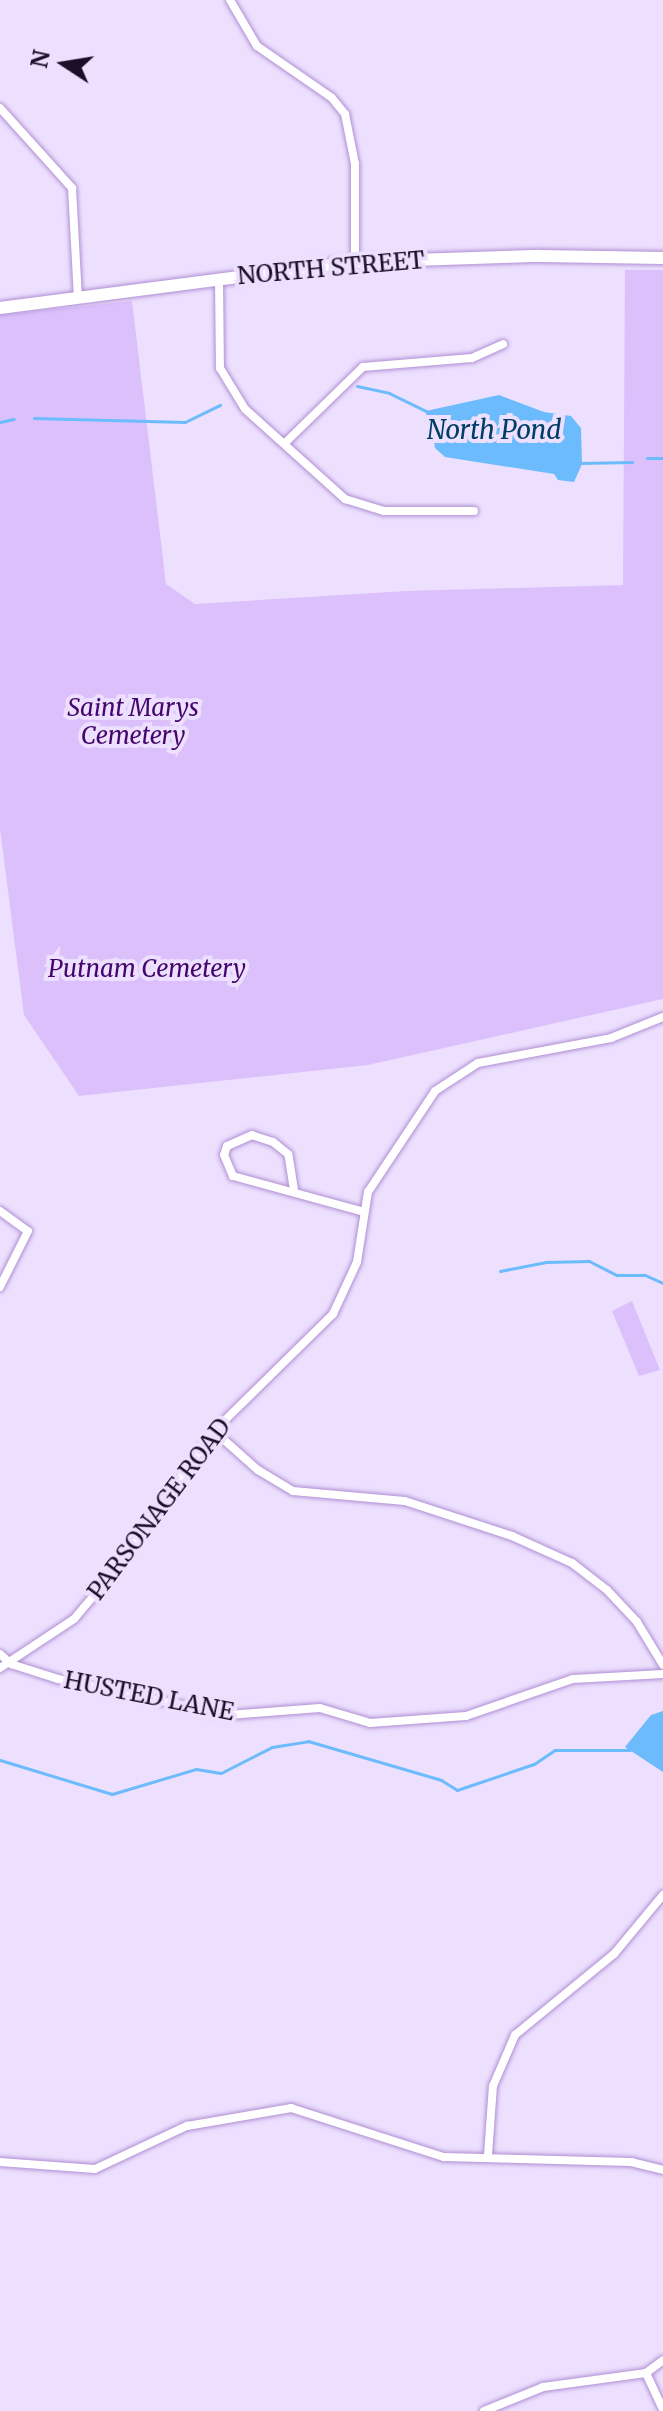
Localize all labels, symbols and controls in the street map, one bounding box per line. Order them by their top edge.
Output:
north arrow [24,24,104,104]
text: N [25,48,56,70]
street label: NORTH STREET [236,245,426,291]
water label: North Pond [427,414,561,446]
park label: Saint Marys Cemetery [67,694,199,750]
park label: Putnam Cemetery [48,955,246,983]
street label: PARSONAGE ROAD [81,1413,237,1605]
street label: HUSTED LANE [62,1665,236,1727]

